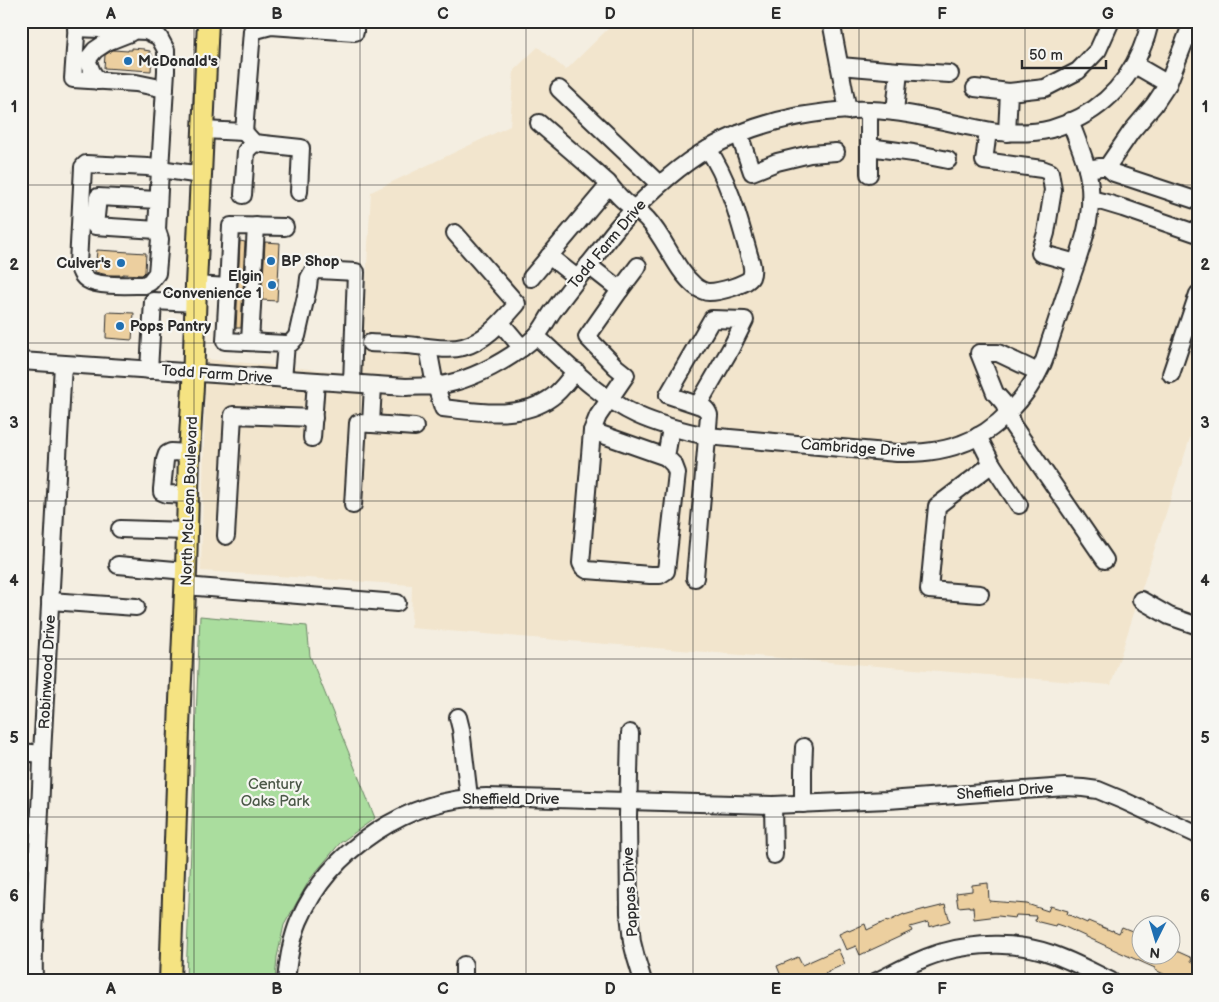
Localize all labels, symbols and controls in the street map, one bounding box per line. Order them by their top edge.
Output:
text: A [105,5,116,24]
text: B [271,5,283,24]
text: C [437,5,449,24]
text: D [604,5,616,24]
text: E [771,5,781,24]
text: F [937,5,947,24]
text: G [1102,5,1114,24]
scale bar [1022,38,1105,70]
text: 50 m [1029,46,1063,65]
place label: McDonald's [138,52,218,71]
marker: McDonald's [122,55,134,67]
text: 1 [11,98,17,117]
text: 1 [1202,98,1208,117]
street label: Todd Farm Drive [564,196,651,293]
place label: BP Shop [281,252,340,271]
place label: Culver's [57,254,111,273]
marker: BP Shop [265,255,277,267]
text: 2 [9,256,19,275]
text: 2 [1200,256,1210,275]
marker: Culver's [115,257,127,269]
place label: Elgin Convenience 1 [163,267,262,303]
marker: Elgin Convenience 1 [266,279,278,291]
place label: Pops Pantry [130,317,211,336]
marker: Pops Pantry [114,320,126,332]
street label: Todd Farm Drive [161,361,273,388]
text: 3 [9,414,19,433]
text: 3 [1200,414,1210,433]
street label: North McLean Boulevard [177,416,202,586]
street label: Cambridge Drive [800,435,916,462]
text: 4 [9,572,19,591]
text: 4 [1200,572,1210,591]
street label: Robinwood Drive [35,614,60,730]
text: 5 [9,729,19,748]
text: 5 [1200,729,1210,748]
park label: Century Oaks Park [241,775,310,811]
street label: Sheffield Drive [956,779,1054,804]
street label: Sheffield Drive [463,790,560,809]
street label: Pappas Drive [619,846,642,937]
text: 6 [9,887,19,906]
text: 6 [1200,887,1210,906]
north arrow [1132,914,1182,964]
text: N [1149,944,1161,961]
text: A [105,980,116,999]
text: B [271,980,283,999]
text: C [437,980,449,999]
text: D [604,980,616,999]
text: E [771,980,781,999]
text: F [937,980,947,999]
text: G [1102,980,1114,999]

